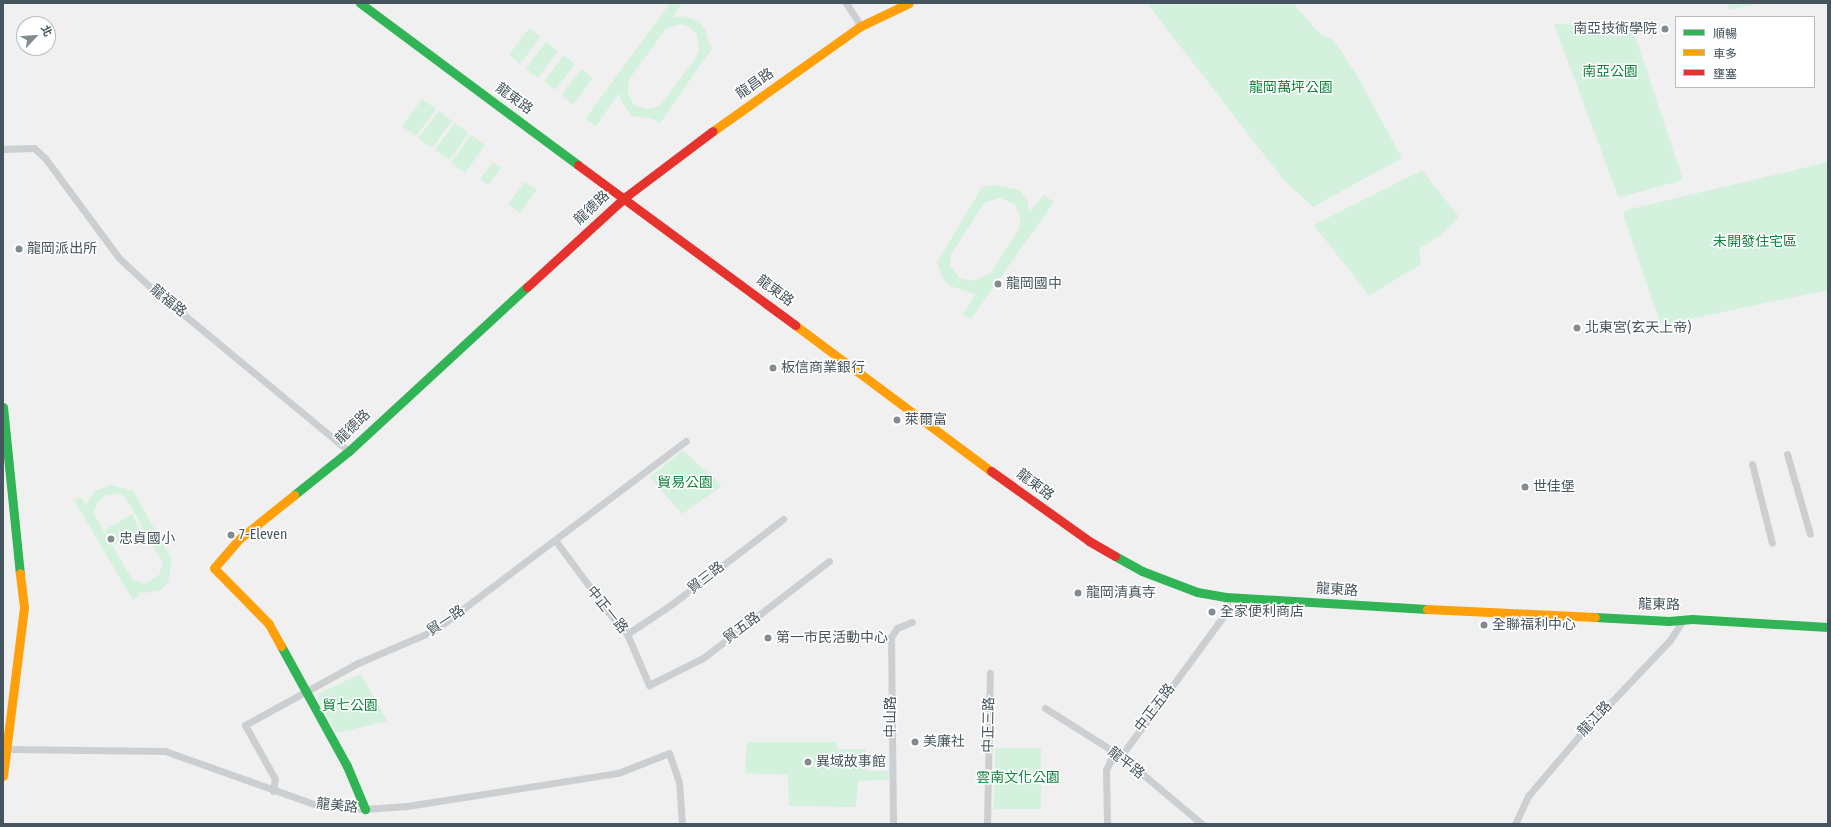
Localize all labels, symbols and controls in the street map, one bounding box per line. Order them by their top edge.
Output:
north arrow [16,16,56,56]
legend [1675,16,1815,88]
place label: 南亞技術學院 [1573,21,1657,37]
text: 北 [38,23,55,39]
marker: 南亞技術學院 [1660,24,1670,34]
text: 順暢 [1713,27,1737,41]
text: 車多 [1713,47,1737,61]
park label: 南亞公園 [1582,64,1638,80]
street label: 龍昌路 [733,65,777,103]
text: 壅塞 [1713,67,1737,81]
street label: 龍東路 [492,80,536,118]
park label: 龍岡萬坪公園 [1249,80,1333,96]
street label: 龍德路 [571,188,613,228]
park label: 未開發住宅區 [1713,234,1797,250]
place label: 龍岡派出所 [27,241,97,257]
marker: 龍岡派出所 [14,244,24,254]
street label: 龍東路 [753,272,797,310]
place label: 龍岡國中 [1006,276,1062,292]
marker: 龍岡國中 [993,279,1003,289]
street label: 龍福路 [146,281,190,321]
place label: 北東宮(玄天上帝) [1585,320,1691,336]
marker: 北東宮(玄天上帝) [1572,323,1582,333]
place label: 板信商業銀行 [781,360,865,376]
marker: 板信商業銀行 [768,363,778,373]
street label: 龍德路 [332,406,374,448]
place label: 萊爾富 [905,412,947,428]
marker: 萊爾富 [892,415,902,425]
street label: 龍東路 [1013,466,1057,504]
park label: 貿易公園 [657,475,713,491]
place label: 世佳堡 [1533,479,1575,495]
marker: 世佳堡 [1520,482,1530,492]
place label: 7-Eleven [239,527,287,543]
marker: 7-Eleven [226,530,236,540]
place label: 忠貞國小 [119,531,175,547]
marker: 忠貞國小 [106,534,116,544]
street label: 貿三路 [684,558,728,598]
street label: 龍東路 [1315,580,1359,600]
street label: 中正一路 [583,583,631,637]
place label: 龍岡清真寺 [1086,585,1156,601]
marker: 龍岡清真寺 [1073,588,1083,598]
street label: 龍東路 [1638,596,1680,614]
street label: 貿一路 [424,602,468,640]
place label: 全家便利商店 [1220,604,1304,620]
marker: 全家便利商店 [1207,607,1217,617]
street label: 貿五路 [720,609,764,647]
place label: 全聯福利中心 [1492,617,1576,633]
marker: 全聯福利中心 [1479,620,1489,630]
place label: 第一市民活動中心 [776,630,888,646]
marker: 第一市民活動中心 [763,633,773,643]
street label: 中正五路 [1131,681,1179,735]
street label: 中山路 [883,696,899,738]
street label: 中正三路 [980,697,998,753]
park label: 貿七公園 [322,698,378,714]
street label: 龍江路 [1575,698,1615,740]
place label: 美廉社 [923,734,965,750]
marker: 美廉社 [910,737,920,747]
street label: 龍平路 [1104,743,1148,783]
place label: 異域故事館 [816,754,886,770]
marker: 異域故事館 [803,757,813,767]
park label: 雲南文化公園 [976,770,1060,786]
street label: 龍美路 [315,795,359,817]

